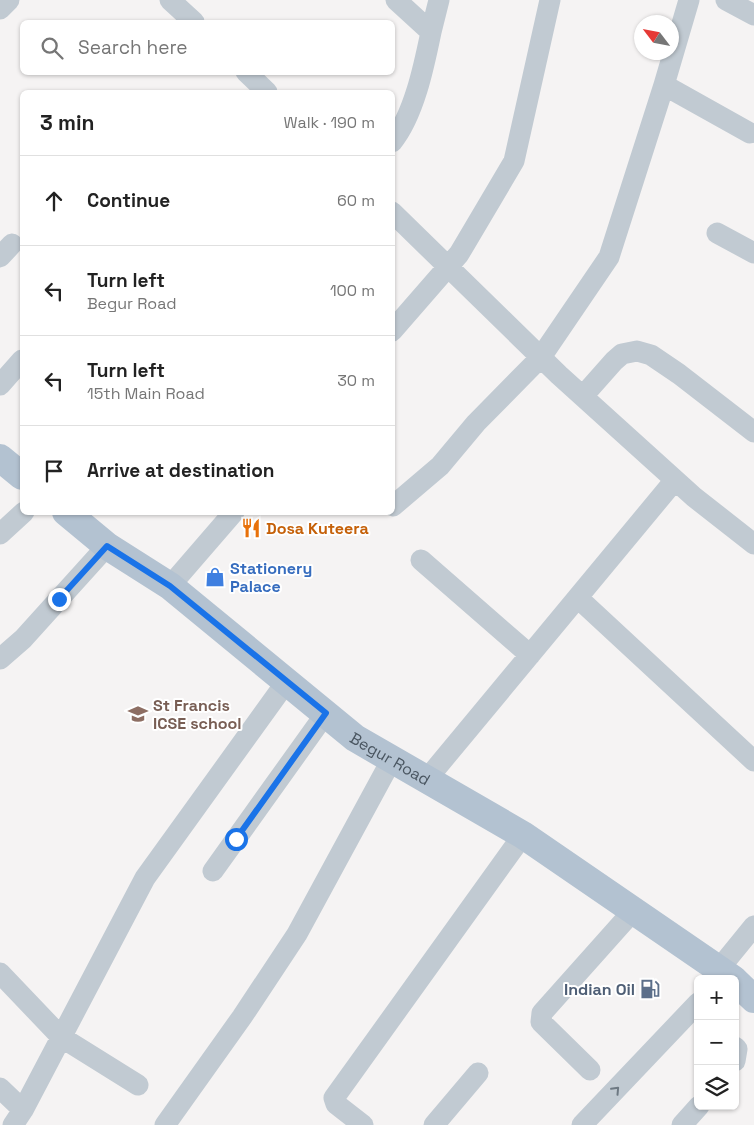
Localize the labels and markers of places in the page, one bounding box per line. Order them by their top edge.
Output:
restaurant icon: Dosa Kuteera [240,517,262,539]
place label: Dosa Kuteera [266,518,369,539]
place label: Stationery Palace [230,558,312,597]
shop icon: Stationery Palace [204,566,226,588]
place label: St Francis ICSE school [153,695,242,734]
school or university icon: St Francis ICSE school [127,703,149,725]
fuel station icon: Indian Oil [639,978,661,1000]
place label: Indian Oil [564,979,635,1000]

